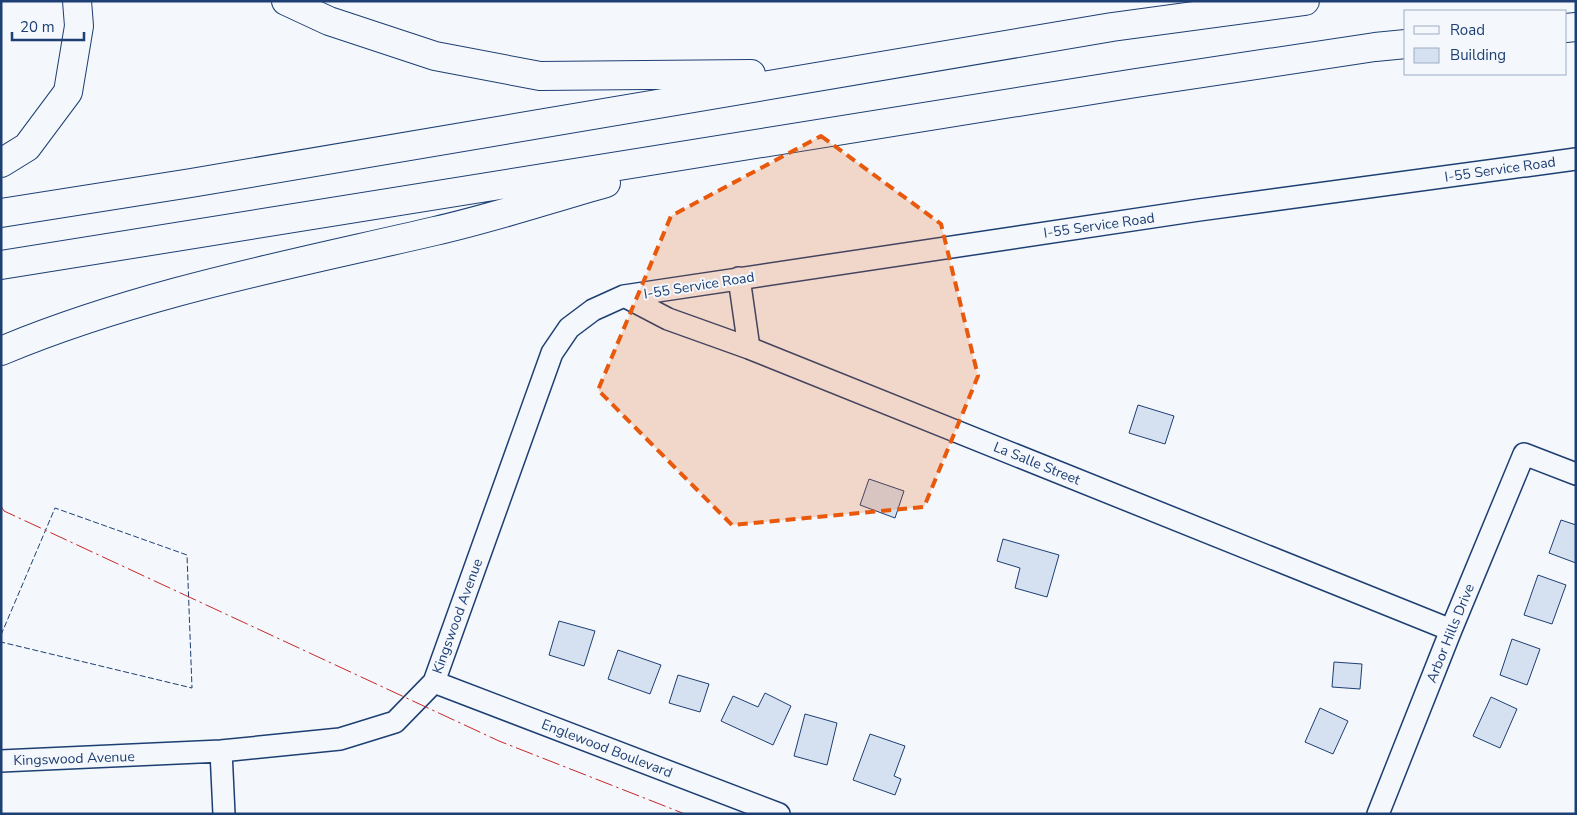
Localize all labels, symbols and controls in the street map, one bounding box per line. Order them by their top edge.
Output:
scale bar [12,10,85,42]
legend [1404,10,1567,75]
text: 20 m [20,17,55,37]
text: Road [1450,20,1485,40]
text: Building [1450,45,1506,65]
street label: I-55 Service Road [1443,152,1557,187]
street label: I-55 Service Road [1042,208,1156,243]
street label: I-55 Service Road [642,267,756,304]
street label: La Salle Street [991,437,1083,490]
street label: Kingswood Avenue [428,556,487,676]
street label: Arbor Hills Drive [1422,581,1479,686]
street label: Englewood Boulevard [539,715,675,782]
street label: Kingswood Avenue [13,747,135,770]

